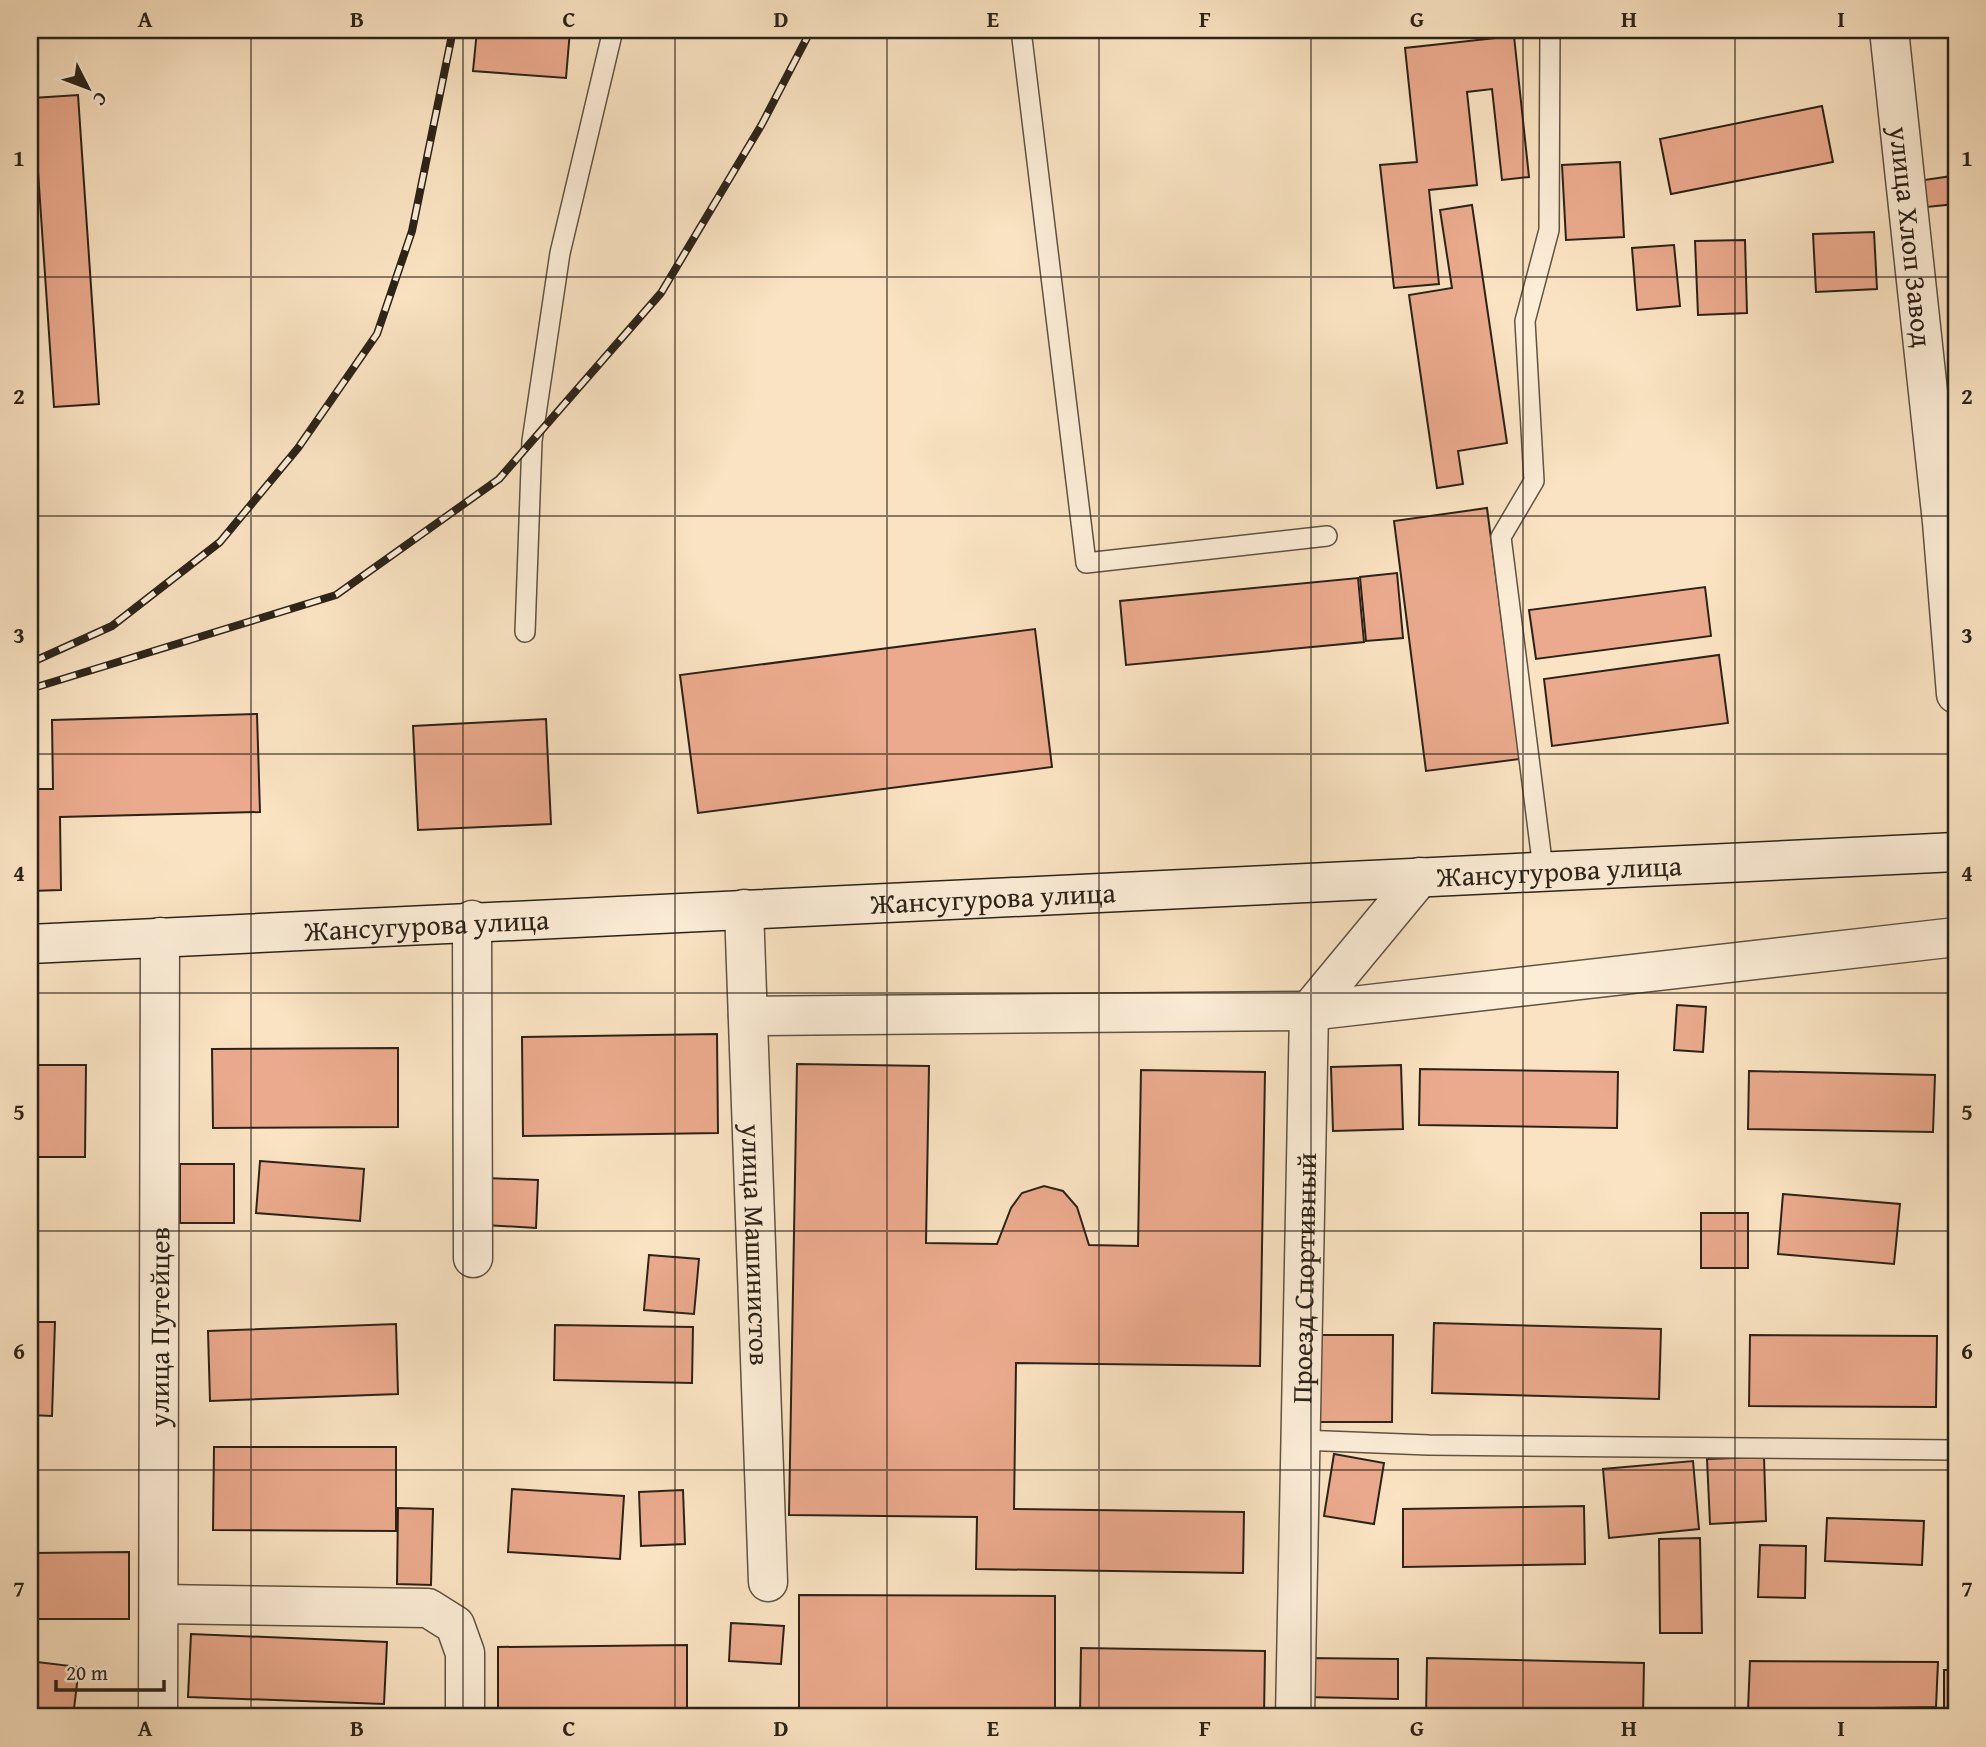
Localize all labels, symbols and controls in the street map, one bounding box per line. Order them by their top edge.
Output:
text: A [138,2,153,35]
text: B [350,2,364,35]
text: C [562,2,576,35]
text: D [774,2,789,35]
text: E [987,2,999,35]
text: F [1199,2,1211,35]
text: G [1410,2,1424,35]
text: H [1621,2,1637,35]
text: I [1837,2,1845,35]
north arrow [52,52,122,122]
text: С [86,86,115,113]
street label: улица Хлоп Завод [1879,123,1944,349]
text: 1 [13,141,25,174]
text: 1 [1961,141,1973,174]
text: 2 [13,379,25,412]
text: 2 [1961,379,1973,412]
text: 3 [13,618,25,651]
text: 3 [1961,618,1973,651]
street label: Жансугурова улица [1435,844,1683,897]
text: 4 [13,856,25,889]
text: 4 [1961,856,1973,889]
street label: Жансугурова улица [868,871,1117,924]
street label: Жансугурова улица [302,898,551,951]
text: 5 [13,1095,25,1128]
text: 5 [1961,1095,1973,1128]
street label: улица Машинистов [732,1122,781,1366]
street label: Проезд Спортивный [1280,1152,1326,1404]
street label: улица Путейцев [138,1227,179,1428]
text: 6 [13,1334,25,1367]
text: 6 [1961,1334,1973,1367]
text: 7 [13,1572,25,1605]
text: 7 [1961,1572,1973,1605]
scale bar [56,1649,164,1693]
text: 20 m [66,1657,108,1688]
text: A [138,1711,153,1744]
text: B [350,1711,364,1744]
text: C [562,1711,576,1744]
text: D [774,1711,789,1744]
text: E [987,1711,999,1744]
text: F [1199,1711,1211,1744]
text: G [1410,1711,1424,1744]
text: H [1621,1711,1637,1744]
text: I [1837,1711,1845,1744]

